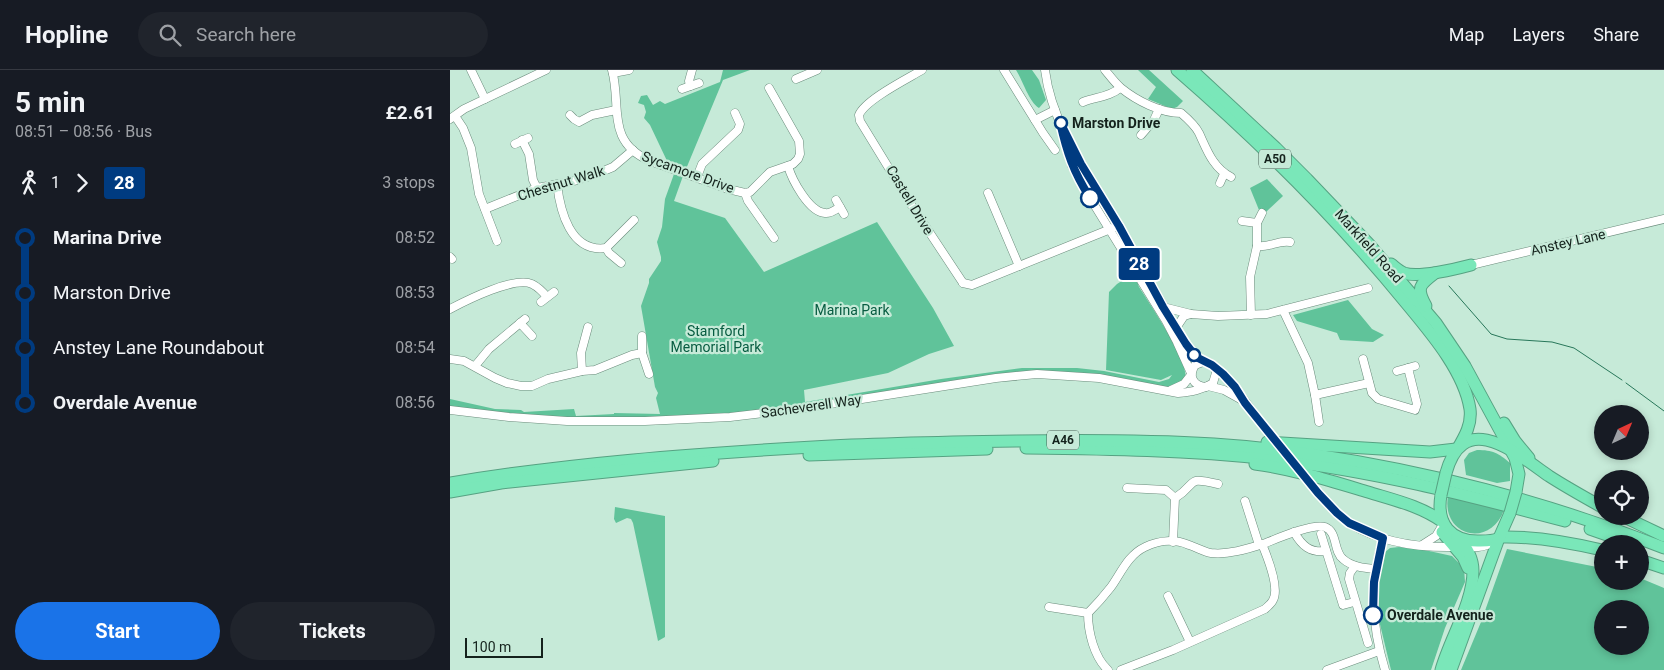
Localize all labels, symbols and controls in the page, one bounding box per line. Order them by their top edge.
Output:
search box [138,12,488,57]
text: Hopline [25,21,108,49]
icon: search [156,21,184,49]
text: Search here [196,23,296,46]
text: Map [1449,24,1484,45]
text: Layers [1512,24,1565,45]
text: Share [1593,24,1639,45]
text: 5 min [15,86,85,119]
text: £2.61 [385,101,435,124]
place label: Marston Drive [1072,115,1161,131]
marker: Marston Drive [1054,116,1068,130]
text: 08:51 – 08:56 · Bus [15,122,152,141]
street label: Sycamore Drive [640,148,736,196]
road number: A50 [1259,150,1291,168]
street label: Chestnut Walk [516,162,607,204]
street label: Castell Drive [883,163,937,237]
icon: walk [15,169,43,197]
icon: forward [68,169,96,197]
text: 28 [114,172,135,193]
text: 1 [51,173,60,192]
text: 3 stops [382,173,435,192]
unlabelled marker [1080,188,1100,208]
street label: Markfield Road [1332,206,1406,286]
text: Marina Drive [53,226,161,249]
street label: Anstey Lane [1529,226,1607,258]
text: 08:52 [395,228,435,247]
line badge: 28 [1116,248,1162,280]
text: 28 [1129,253,1149,274]
text: Marston Drive [53,281,171,304]
text: 08:53 [395,283,435,302]
park label: Marina Park [814,302,890,318]
park label: Stamford Memorial Park [671,323,762,355]
text: Anstey Lane Roundabout [53,336,264,359]
text: 08:54 [395,338,435,357]
unlabelled marker [1187,348,1201,362]
text: Overdale Avenue [53,391,197,414]
street label: Sacheverell Way [760,391,863,421]
text: 08:56 [395,393,435,412]
north arrow [1594,405,1649,460]
map controls [1594,405,1649,655]
road number: A46 [1047,430,1079,450]
button: locate [1594,470,1649,525]
button: + [1594,535,1649,590]
button: − [1594,600,1649,655]
button: Start [15,602,220,660]
button: Tickets [230,602,435,660]
marker: Overdale Avenue [1363,605,1383,625]
place label: Overdale Avenue [1387,607,1494,623]
scale bar [465,635,542,658]
text: 100 m [472,639,511,655]

